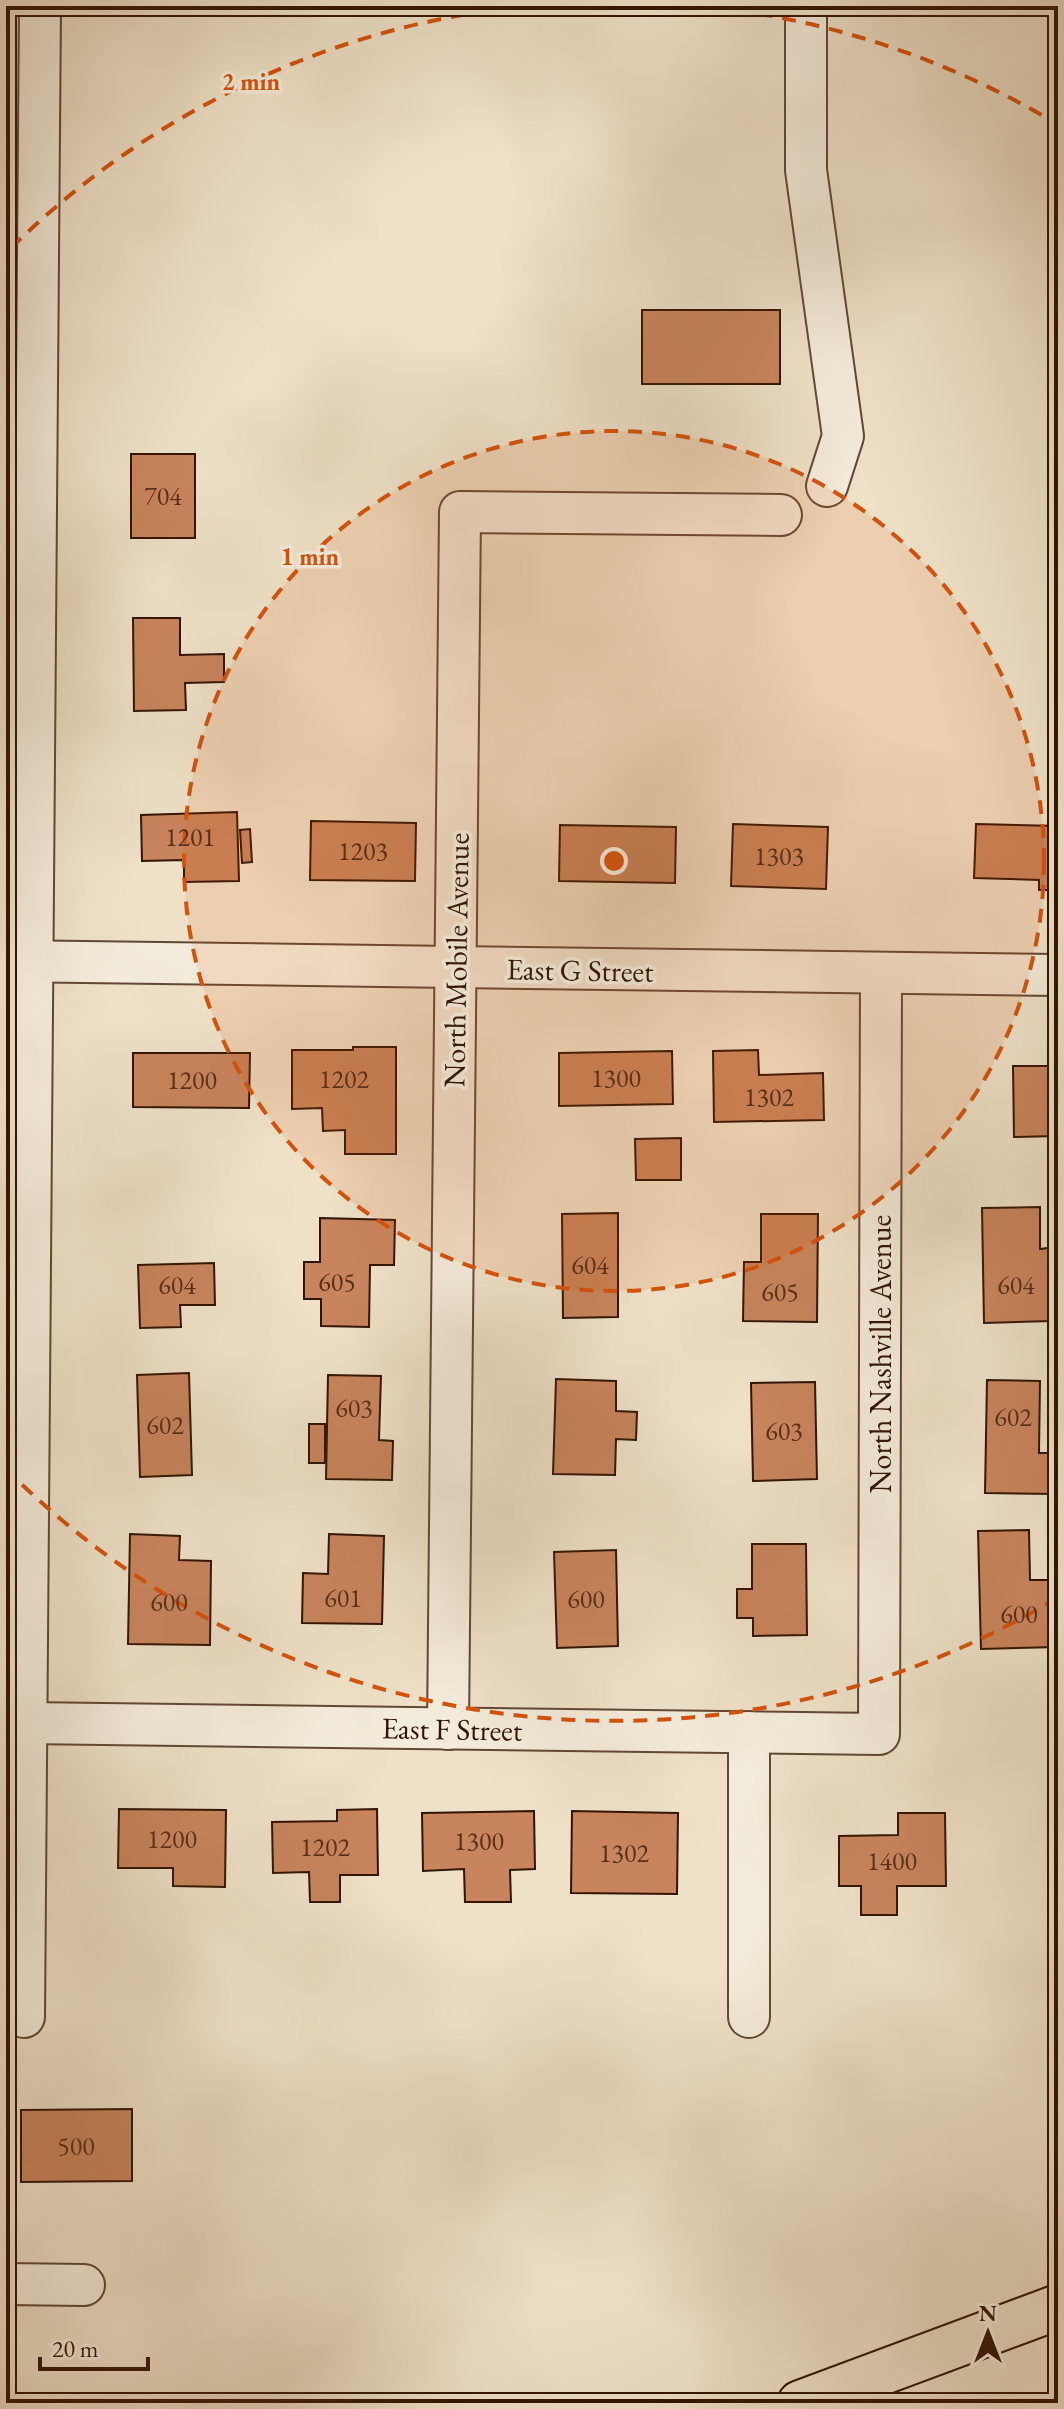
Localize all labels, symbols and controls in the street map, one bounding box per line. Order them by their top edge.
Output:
text: 2 min [222,66,281,97]
house number: 704 [144,479,182,513]
text: 1 min [281,541,340,572]
house number: 1201 [165,820,215,854]
street label: North Mobile Avenue [434,832,478,1088]
house number: 1203 [338,834,388,868]
house number: 1303 [754,839,804,873]
centre of rings [600,847,628,875]
street label: East G Street [506,949,654,991]
house number: 1300 [591,1061,641,1095]
house number: 1202 [319,1062,369,1096]
house number: 1200 [167,1063,217,1097]
house number: 1302 [744,1080,794,1114]
street label: North Nashville Avenue [861,1215,900,1493]
house number: 604 [571,1248,609,1282]
house number: 605 [318,1265,356,1299]
house number: 604 [158,1268,196,1302]
house number: 604 [997,1268,1035,1302]
house number: 605 [761,1275,799,1309]
house number: 603 [335,1391,373,1425]
house number: 602 [994,1400,1032,1434]
house number: 602 [146,1408,184,1442]
house number: 603 [765,1414,803,1448]
house number: 601 [324,1581,362,1615]
house number: 600 [567,1582,605,1616]
house number: 600 [150,1585,188,1619]
house number: 600 [1000,1597,1038,1631]
street label: East F Street [381,1708,523,1750]
house number: 1200 [147,1822,197,1856]
house number: 1300 [454,1824,504,1858]
house number: 1202 [300,1830,350,1864]
house number: 1302 [599,1836,649,1870]
house number: 1400 [867,1844,917,1878]
house number: 500 [57,2129,95,2163]
north arrow [948,2293,1028,2373]
text: N [979,2299,997,2328]
scale bar [40,2321,148,2371]
text: 20 m [52,2333,99,2364]

